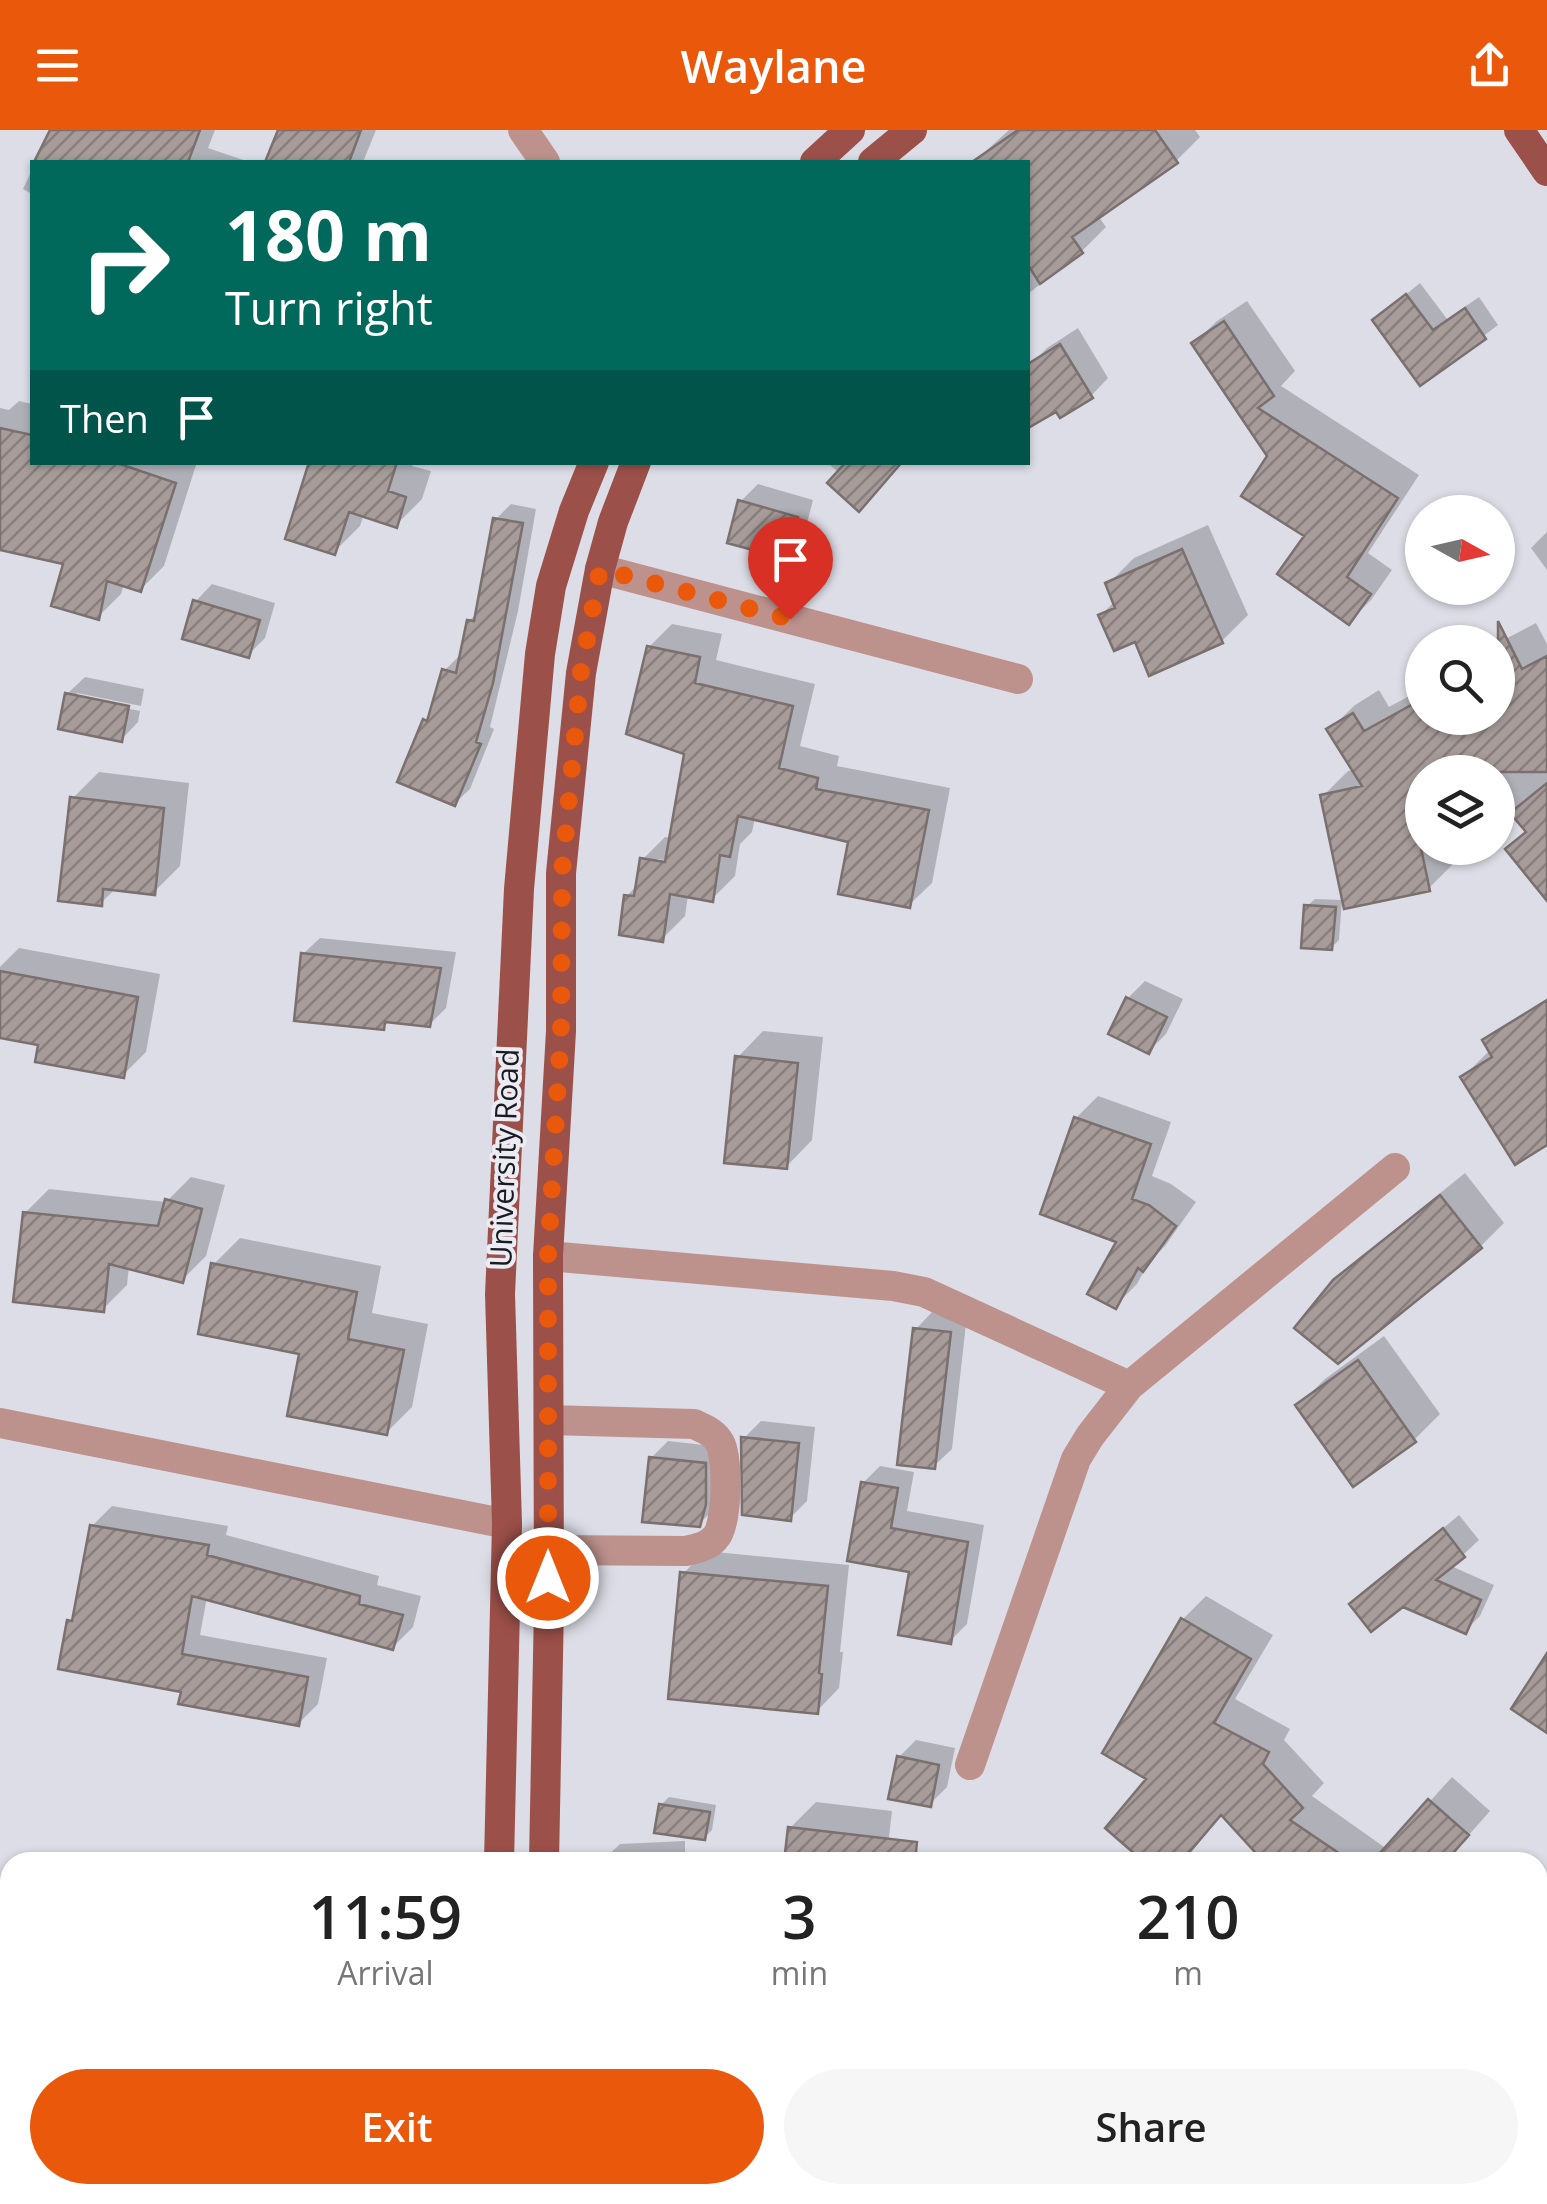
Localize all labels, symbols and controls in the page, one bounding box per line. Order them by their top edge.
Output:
text: Waylane [681,35,866,96]
icon: menu [30,38,85,93]
icon: share [1462,38,1517,93]
text: 180 m [225,186,432,282]
icon: right [60,200,190,330]
text: Turn right [225,277,433,338]
icon: arrive [169,390,224,445]
text: Then [60,392,149,444]
north arrow [1405,495,1515,605]
map controls [1405,495,1515,865]
pin [748,517,833,620]
icon: arrive [763,532,818,587]
button: search [1405,625,1515,735]
button: layers [1405,755,1515,865]
street label: University Road [479,1048,528,1268]
position arrow [496,1526,600,1630]
text: 11:59 [309,1875,462,1957]
text: 3 [782,1875,817,1957]
text: 210 [1137,1875,1239,1957]
text: Arrival [337,1951,434,1994]
text: min [771,1951,828,1994]
text: m [1173,1951,1203,1994]
button: Exit [30,2069,764,2184]
button: Share [784,2069,1518,2184]

